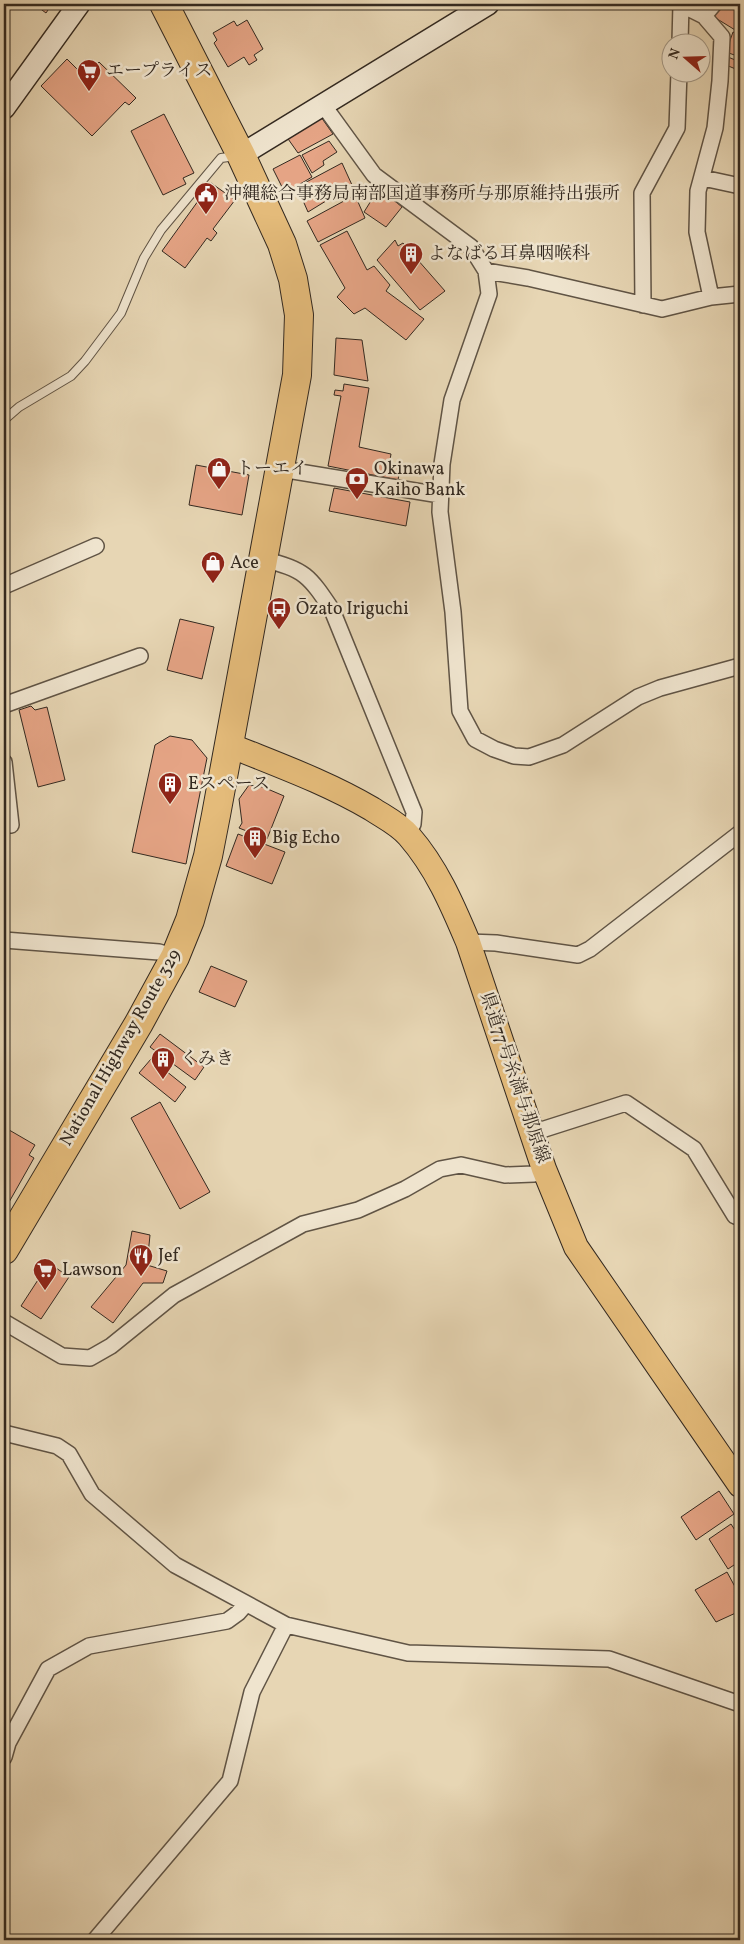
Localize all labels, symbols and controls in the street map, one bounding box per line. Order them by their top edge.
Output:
north arrow [662,32,712,82]
text: N [665,46,686,62]
supermarket icon: エープライス [76,58,102,92]
place label: エープライス [106,59,212,84]
public building icon: 沖縄総合事務局南部国道事務所与那原維持出張所 [193,181,219,215]
place label: 沖縄総合事務局南部国道事務所与那原維持出張所 [224,182,620,207]
building icon: よなばる耳鼻咽喉科 [398,241,424,275]
place label: よなばる耳鼻咽喉科 [428,242,590,267]
shop icon: トーエイ [206,456,232,490]
place label: トーエイ [236,457,308,482]
place label: Okinawa Kaiho Bank [374,457,465,503]
bank icon: Okinawa Kaiho Bank [344,466,370,500]
shop icon: Ace [200,550,226,584]
place label: Ace [230,551,259,576]
bus stop icon: Ōzato Iriguchi [266,596,292,630]
place label: Ōzato Iriguchi [296,597,409,622]
building icon: Eスペース [157,771,183,805]
place label: Eスペース [188,772,270,797]
building icon: Big Echo [242,825,268,859]
place label: Big Echo [272,826,340,851]
street label: National Highway Route 329 [54,945,188,1151]
street label: 県道77号糸満与那原線 [473,989,555,1167]
building icon: くみき [150,1046,176,1080]
place label: くみき [180,1047,234,1072]
restaurant icon: Jef [128,1243,154,1277]
place label: Jef [158,1244,180,1269]
supermarket icon: Lawson [32,1257,58,1291]
place label: Lawson [62,1258,123,1283]

